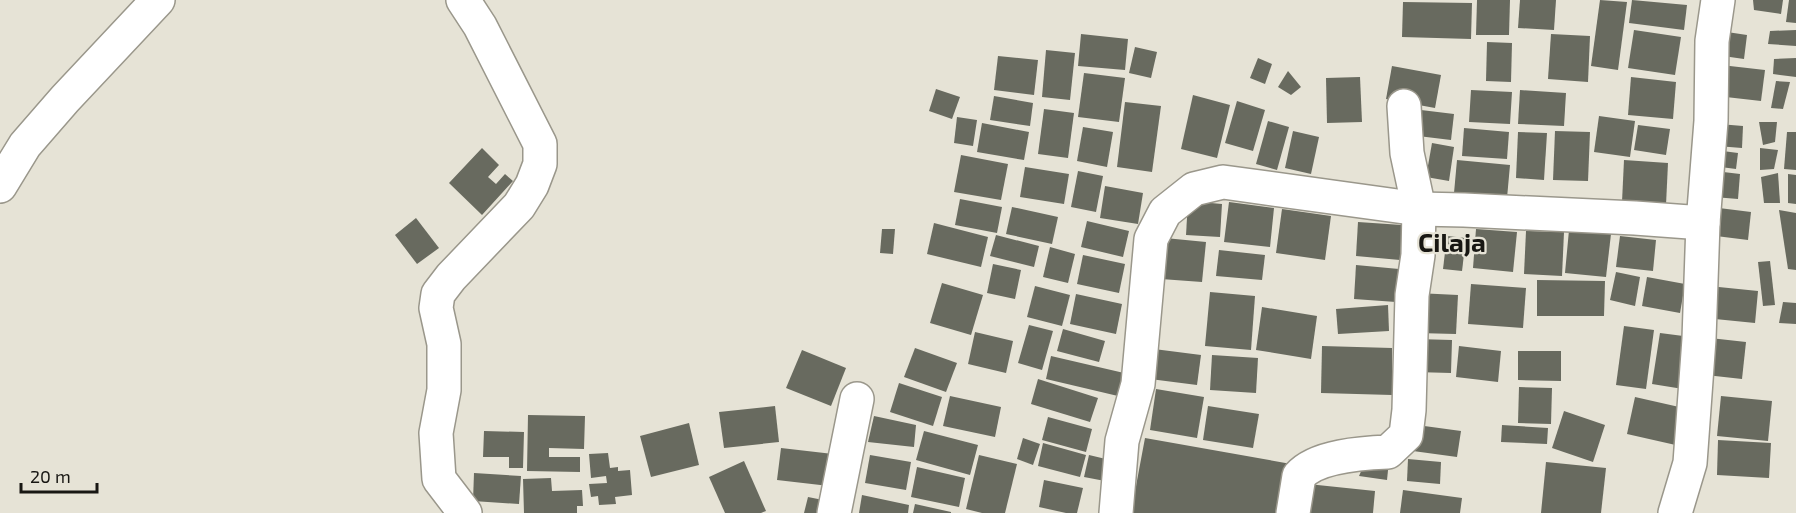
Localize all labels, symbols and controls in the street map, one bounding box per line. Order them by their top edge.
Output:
district label: Cilaja [1418,226,1486,257]
scale bar [21,456,98,494]
text: 20 m [30,465,71,487]

